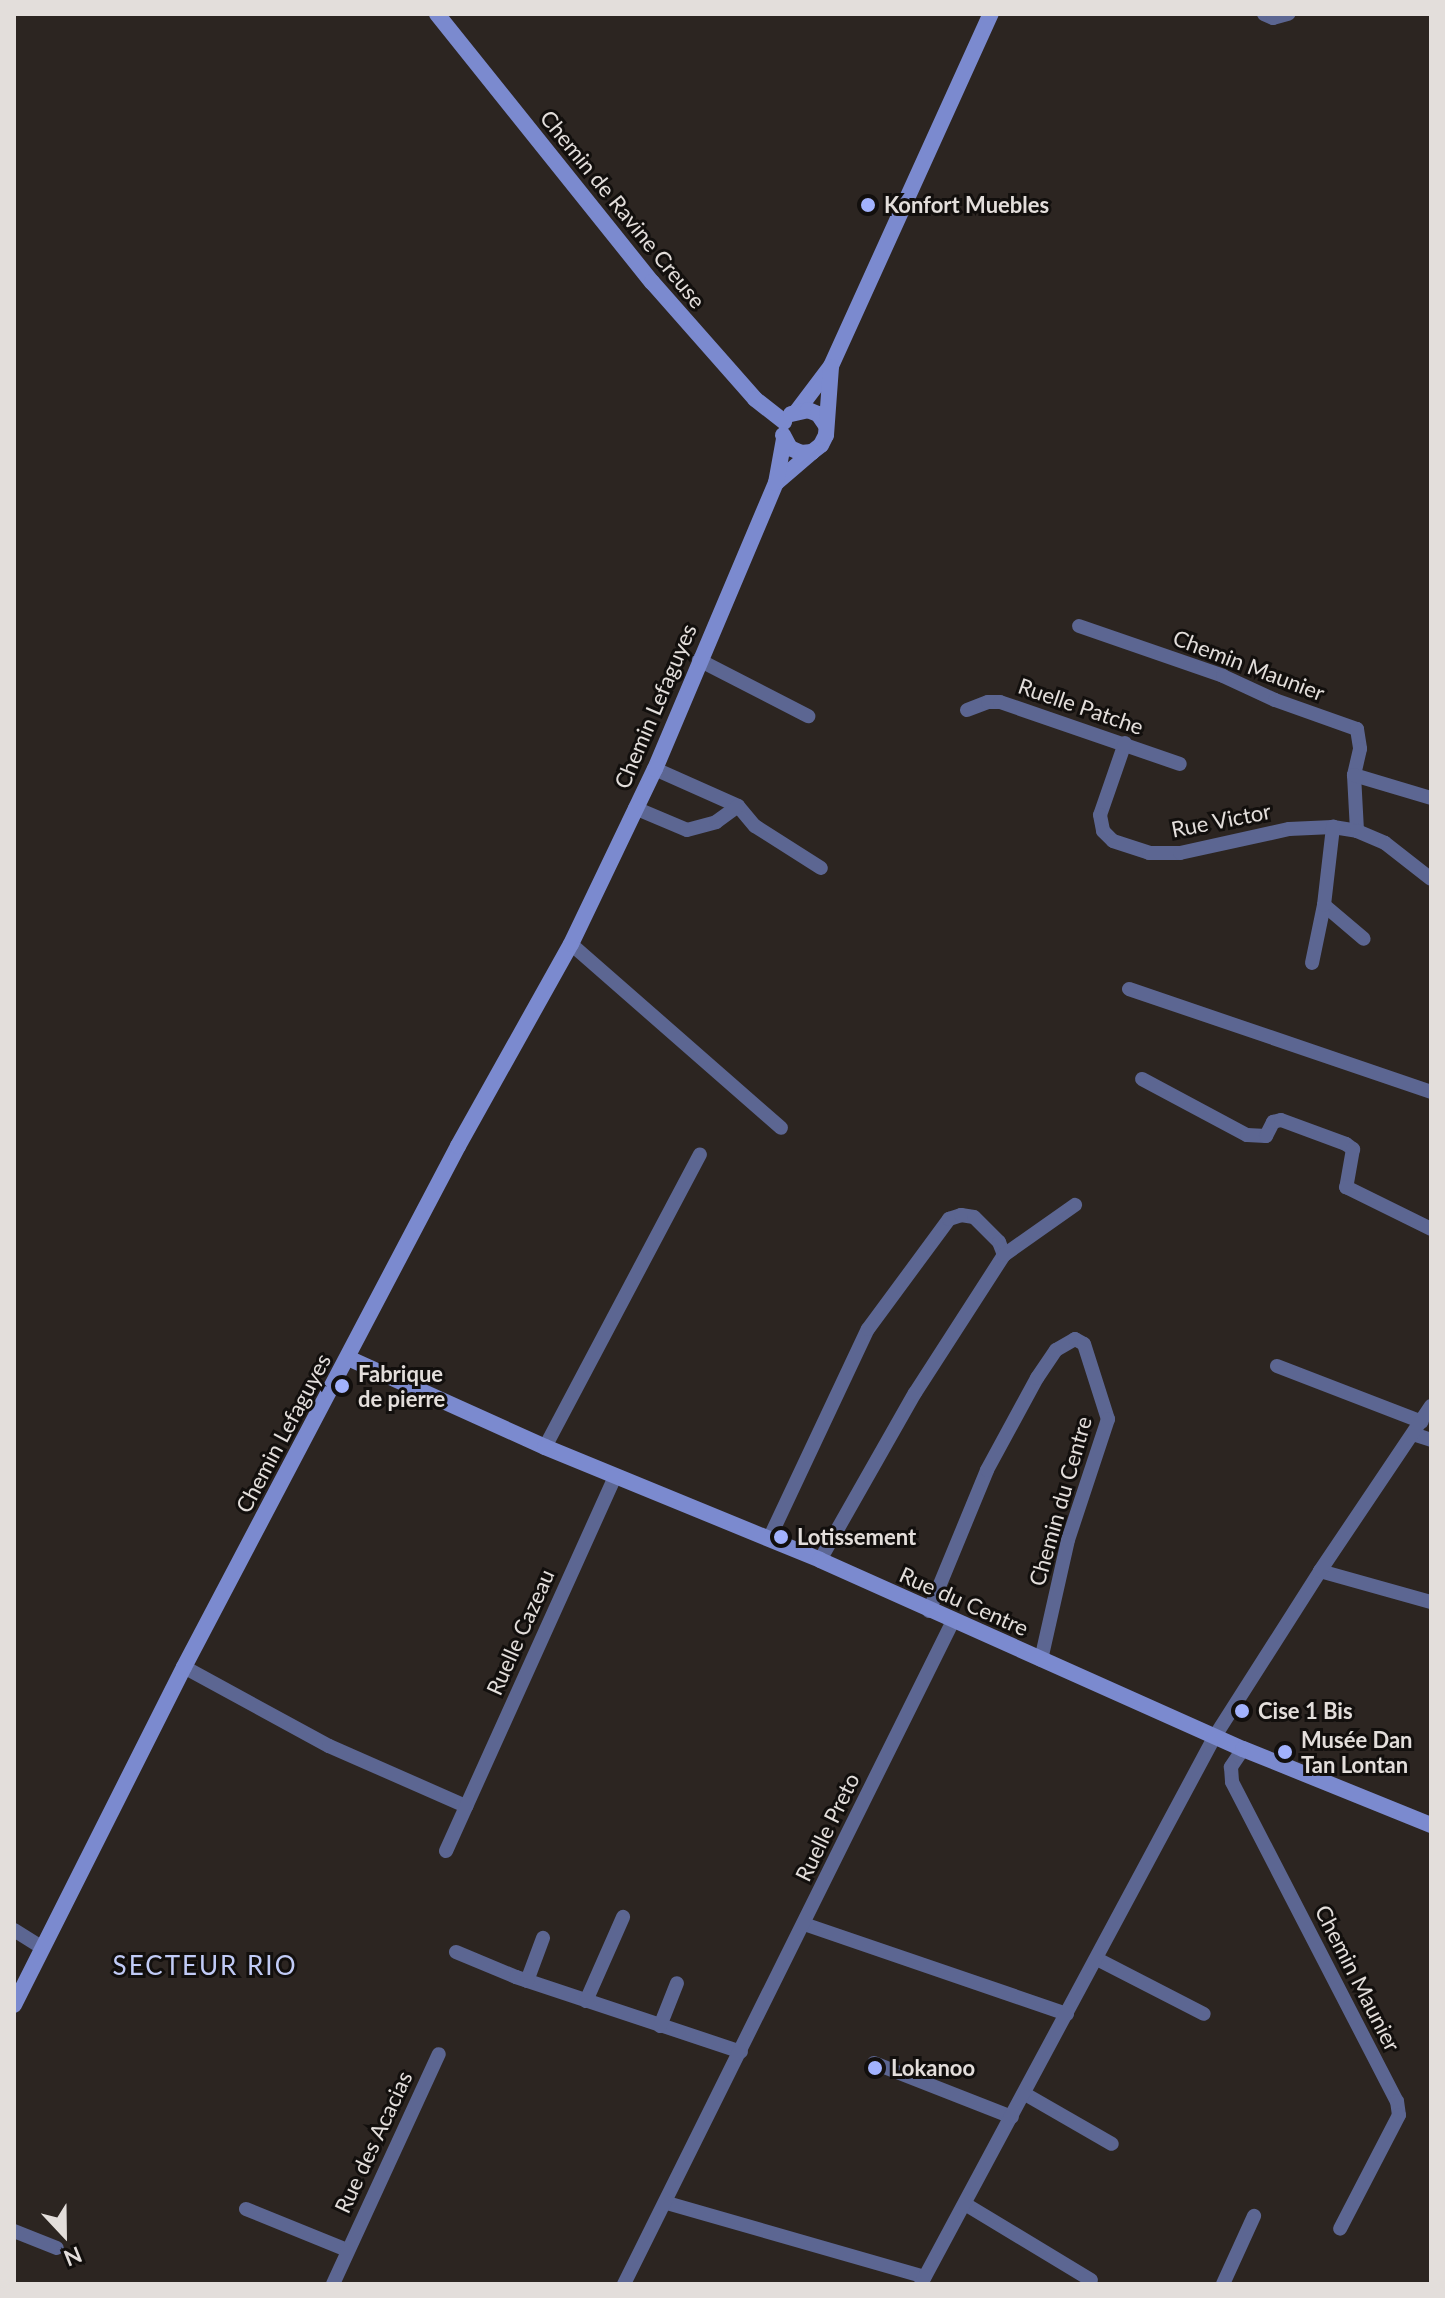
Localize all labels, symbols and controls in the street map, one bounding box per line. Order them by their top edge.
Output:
street label: Chemin de Ravine Creuse [535,105,711,313]
place label: Konfort Muebles [884,192,1049,218]
marker: Konfort Muebles [859,196,877,214]
street label: Chemin Lefaguyes [608,620,702,792]
street label: Chemin Maunier [1169,624,1329,706]
street label: Ruelle Patche [1015,672,1147,740]
street label: Rue Victor [1168,797,1274,843]
street label: Chemin Lefaguyes [230,1349,336,1517]
place label: Fabrique de pierre [358,1360,445,1412]
marker: Fabrique de pierre [333,1377,351,1395]
street label: Chemin du Centre [1023,1413,1097,1589]
place label: Lotissement [797,1524,916,1550]
marker: Lotissement [772,1528,790,1546]
street label: Rue du Centre [895,1561,1033,1641]
street label: Ruelle Cazeau [480,1565,560,1699]
place label: Cise 1 Bis [1258,1698,1353,1724]
marker: Cise 1 Bis [1233,1702,1251,1720]
place label: Musée Dan Tan Lontan [1301,1726,1413,1778]
marker: Musée Dan Tan Lontan [1276,1743,1294,1761]
street label: Ruelle Preto [789,1769,865,1885]
street label: Chemin Maunier [1310,1901,1406,2055]
district label: SECTEUR RIO [113,1950,297,1982]
place label: Lokanoo [891,2055,975,2081]
marker: Lokanoo [866,2059,884,2077]
street label: Rue des Acacias [328,2067,418,2217]
north arrow [24,2194,104,2274]
text: N [60,2241,86,2272]

